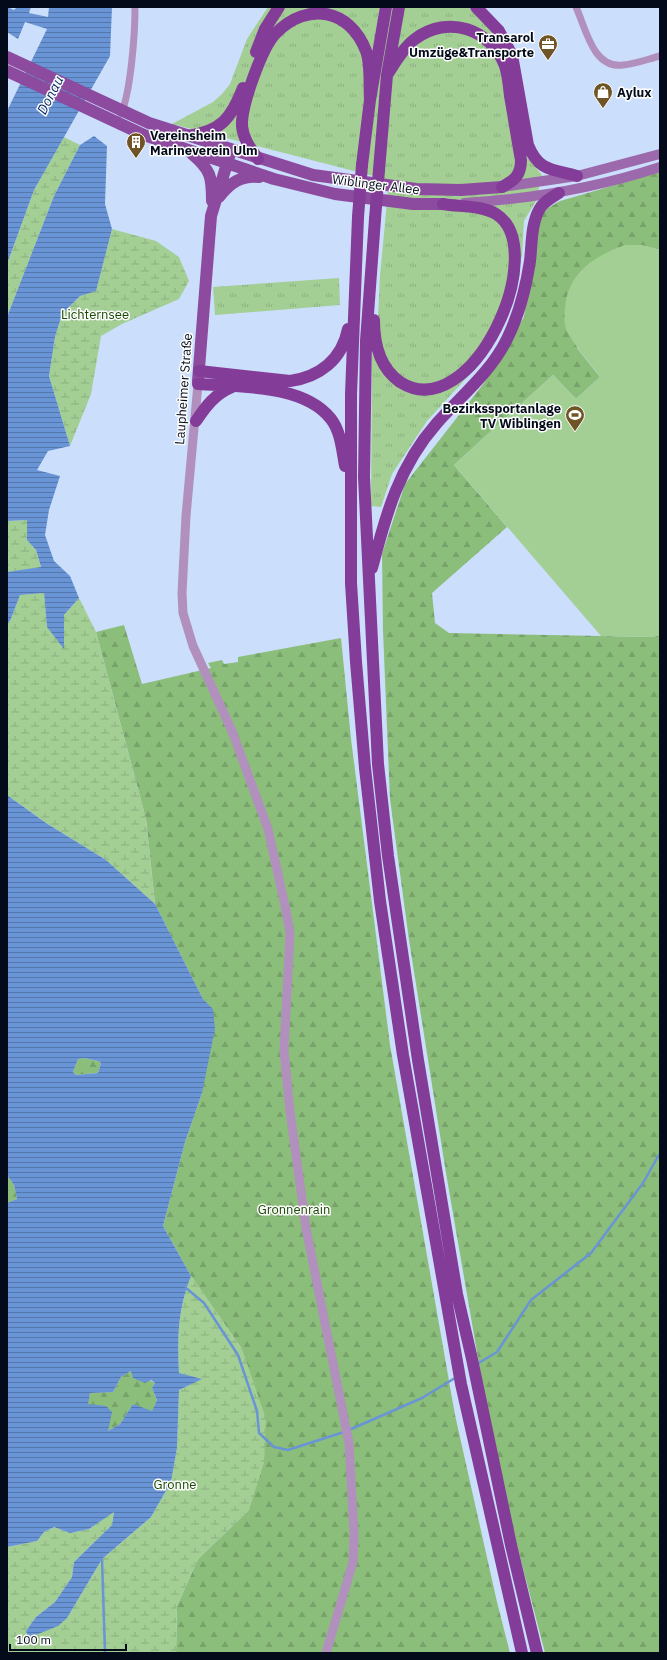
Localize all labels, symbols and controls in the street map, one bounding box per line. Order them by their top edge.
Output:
place label: Transarol Umzüge&Transporte [409,29,534,61]
office icon: Transarol Umzüge&Transporte [537,33,559,61]
water label: Donau [33,73,67,117]
shop icon: Aylux [592,81,614,109]
place label: Aylux [617,84,652,101]
place label: Vereinsheim Marineverein Ulm [150,127,258,159]
building icon: Vereinsheim Marineverein Ulm [125,131,147,159]
street label: Wiblinger Allee [331,171,421,198]
park label: Lichternsee [61,306,129,323]
street label: Laupheimer Straße [171,333,196,445]
place label: Bezirkssportanlage TV Wiblingen [443,400,561,432]
sports icon: Bezirkssportanlage TV Wiblingen [564,404,586,432]
park label: Gronnenrain [258,1201,330,1218]
park label: Gronne [154,1476,196,1493]
scale bar [10,1626,126,1652]
text: 100 m [16,1632,51,1647]

